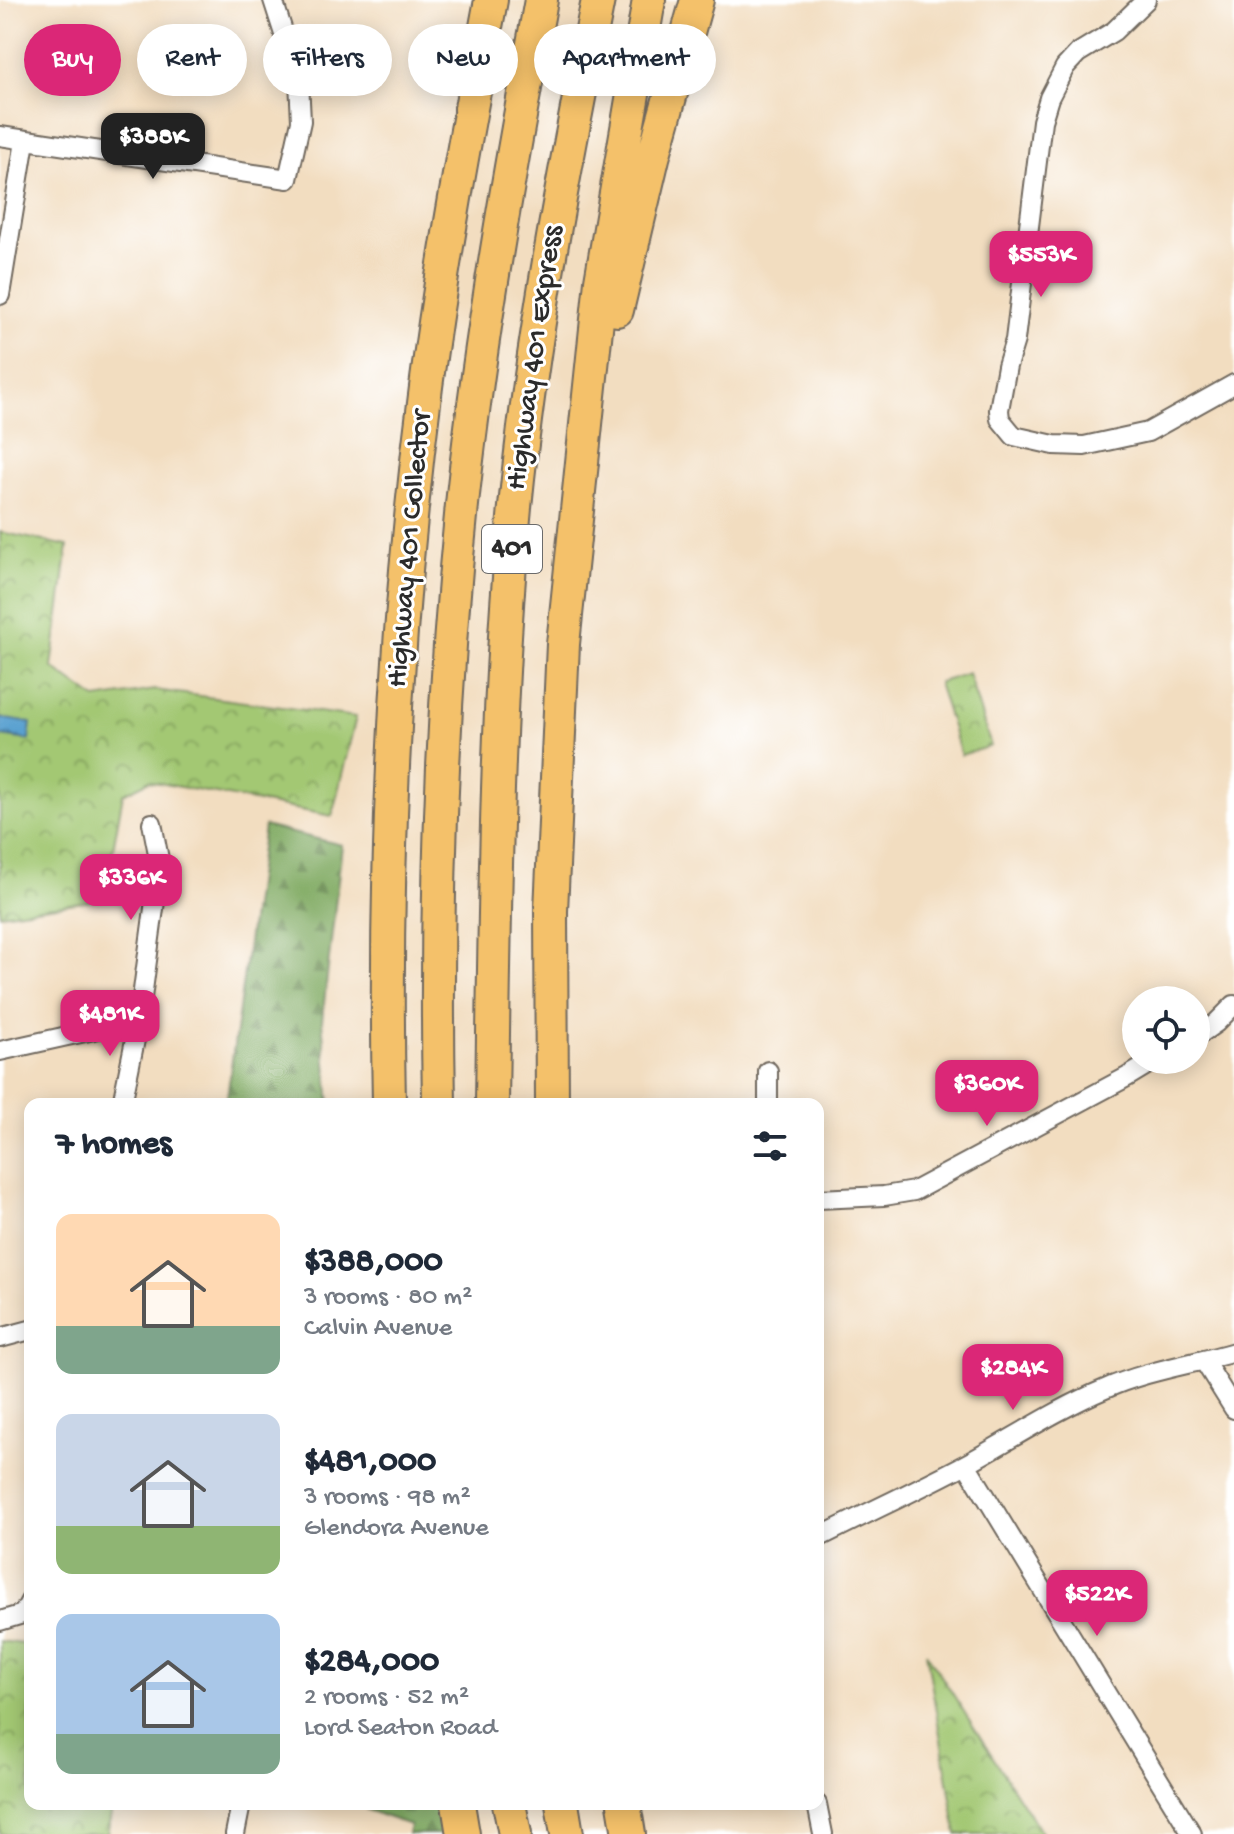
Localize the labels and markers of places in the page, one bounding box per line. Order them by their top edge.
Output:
pin: $388K [97,113,209,181]
pin: $553K [985,231,1097,299]
pin: $336K [75,854,187,922]
pin: $481K [54,990,166,1058]
pin: $360K [931,1060,1043,1128]
pin: $284K [957,1344,1069,1412]
pin: $522K [1041,1570,1153,1638]

